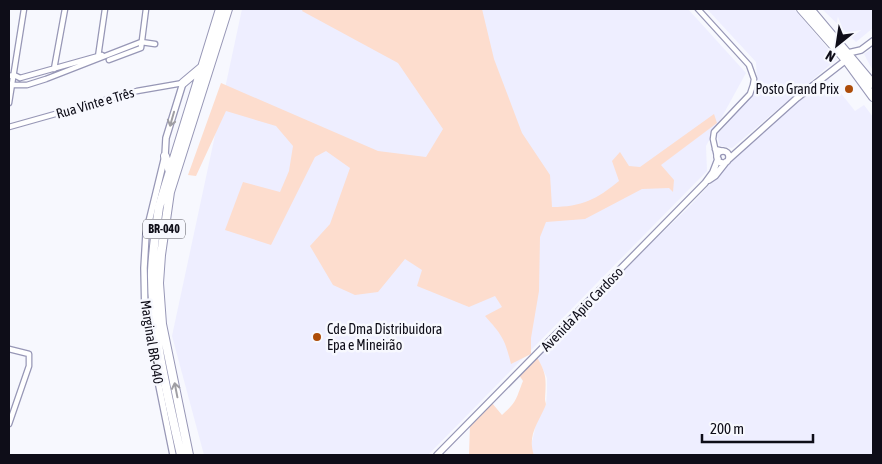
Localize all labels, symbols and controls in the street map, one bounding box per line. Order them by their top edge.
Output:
north arrow [812,20,862,70]
text: N [823,47,838,65]
place label: Posto Grand Prix [755,81,839,97]
marker: Posto Grand Prix [843,83,855,95]
street label: Rua Vinte e Três [54,84,136,122]
one-way arrow [166,110,176,126]
road number: BR-040 [143,220,185,238]
street label: Avenida Apio Cardoso [538,264,626,354]
street label: Marginal BR-040 [137,299,167,385]
place label: Cde Dma Distribuidora Epa e Mineirão [327,321,442,353]
marker: Cde Dma Distribuidora Epa e Mineirão [311,331,323,343]
one-way arrow [170,383,180,399]
scale bar [702,412,813,444]
text: 200 m [710,420,744,437]

